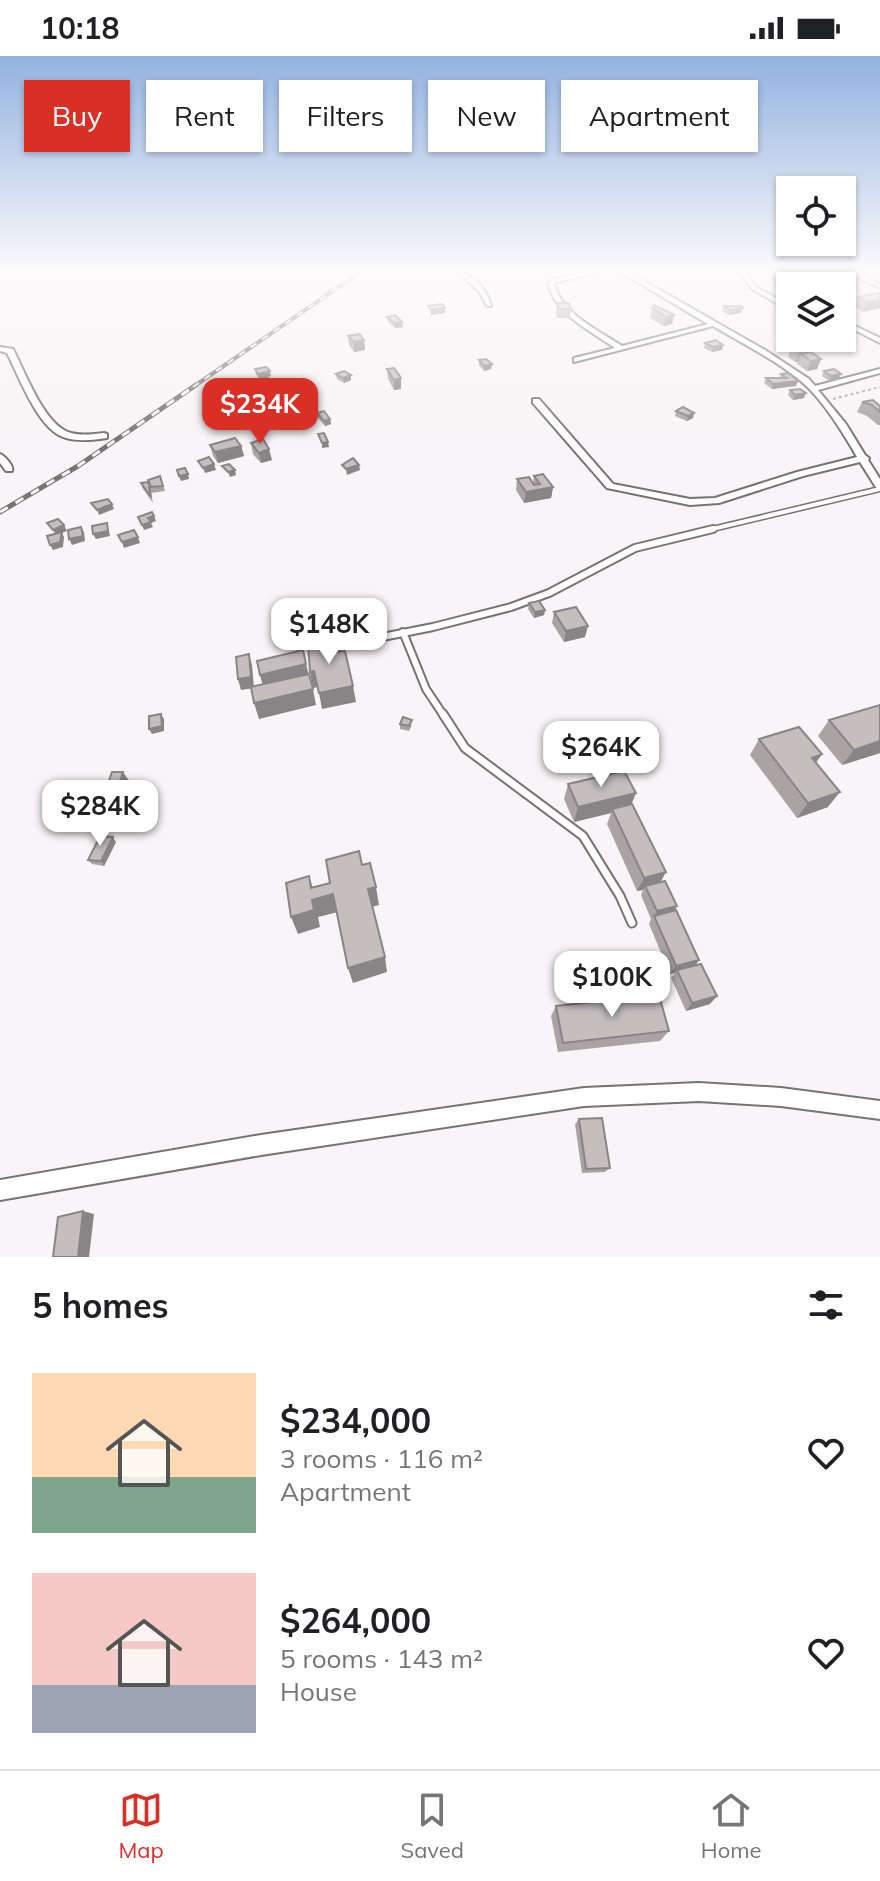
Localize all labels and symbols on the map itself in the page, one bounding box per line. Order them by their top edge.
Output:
pin: $234K [204,378,316,446]
pin: $148K [273,598,385,666]
pin: $264K [545,721,657,789]
pin: $284K [44,780,156,848]
pin: $100K [556,951,668,1019]

